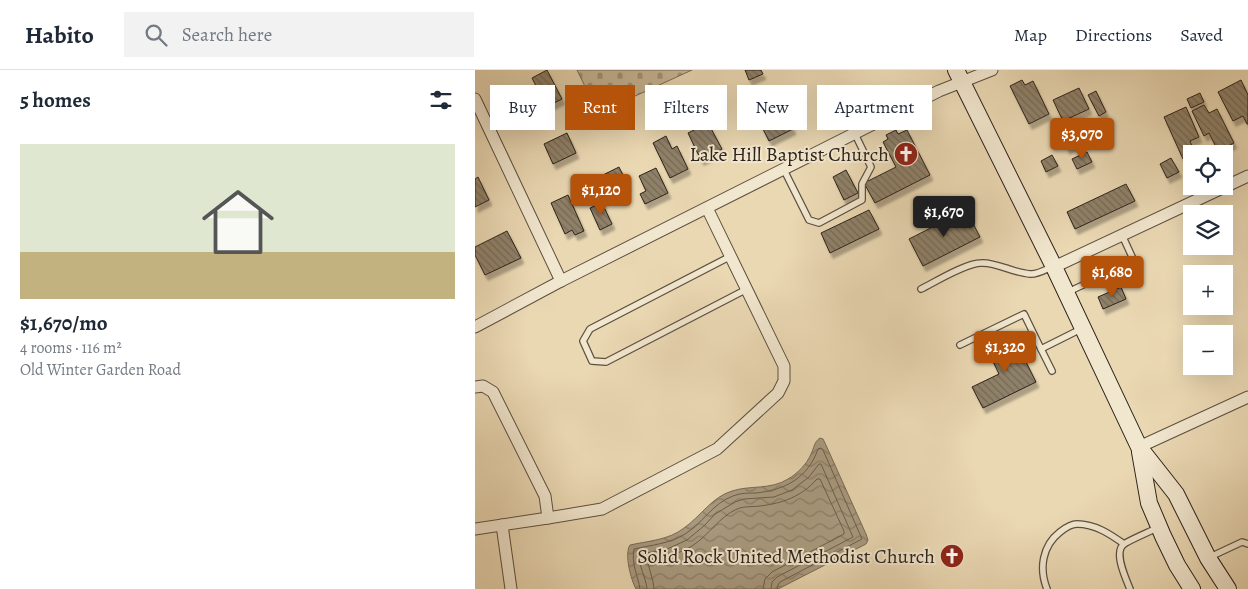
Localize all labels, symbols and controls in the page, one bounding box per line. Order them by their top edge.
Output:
search box [124,12,474,57]
text: Habito [25,19,94,51]
icon: search [142,21,170,49]
text: Search here [182,22,272,48]
text: Map [1014,23,1047,47]
text: Directions [1075,23,1152,47]
text: Saved [1180,23,1223,47]
chip: Buy [490,85,555,130]
chip: Rent [565,85,635,130]
chip: Filters [645,85,727,130]
chip: New [737,85,807,130]
chip: Apartment [817,85,932,130]
text: 5 homes [20,86,91,114]
icon: filters [427,86,455,114]
pin: $3,070 [1041,118,1123,160]
text: $3,070 [1061,123,1103,145]
place label: Lake Hill Baptist Church [690,141,889,168]
church icon: Lake Hill Baptist Church [893,141,919,167]
map controls [1183,145,1233,375]
button: locate [1183,145,1233,195]
pin: $1,120 [560,174,642,216]
icon: home [193,177,283,267]
text: $1,120 [582,179,621,201]
pin: $1,670 [903,196,985,238]
text: $1,670 [924,201,964,223]
button: layers [1183,205,1233,255]
pin: $1,680 [1071,256,1153,298]
text: $1,680 [1092,261,1132,283]
button: + [1183,265,1233,315]
text: $1,670/mo [20,309,108,337]
button: − [1183,325,1233,375]
pin: $1,320 [964,330,1046,373]
text: $1,320 [985,336,1025,358]
text: 4 rooms · 116 m² [20,337,122,359]
text: Old Winter Garden Road [20,359,181,381]
place label: Solid Rock United Methodist Church [637,543,935,570]
church icon: Solid Rock United Methodist Church [939,543,965,569]

